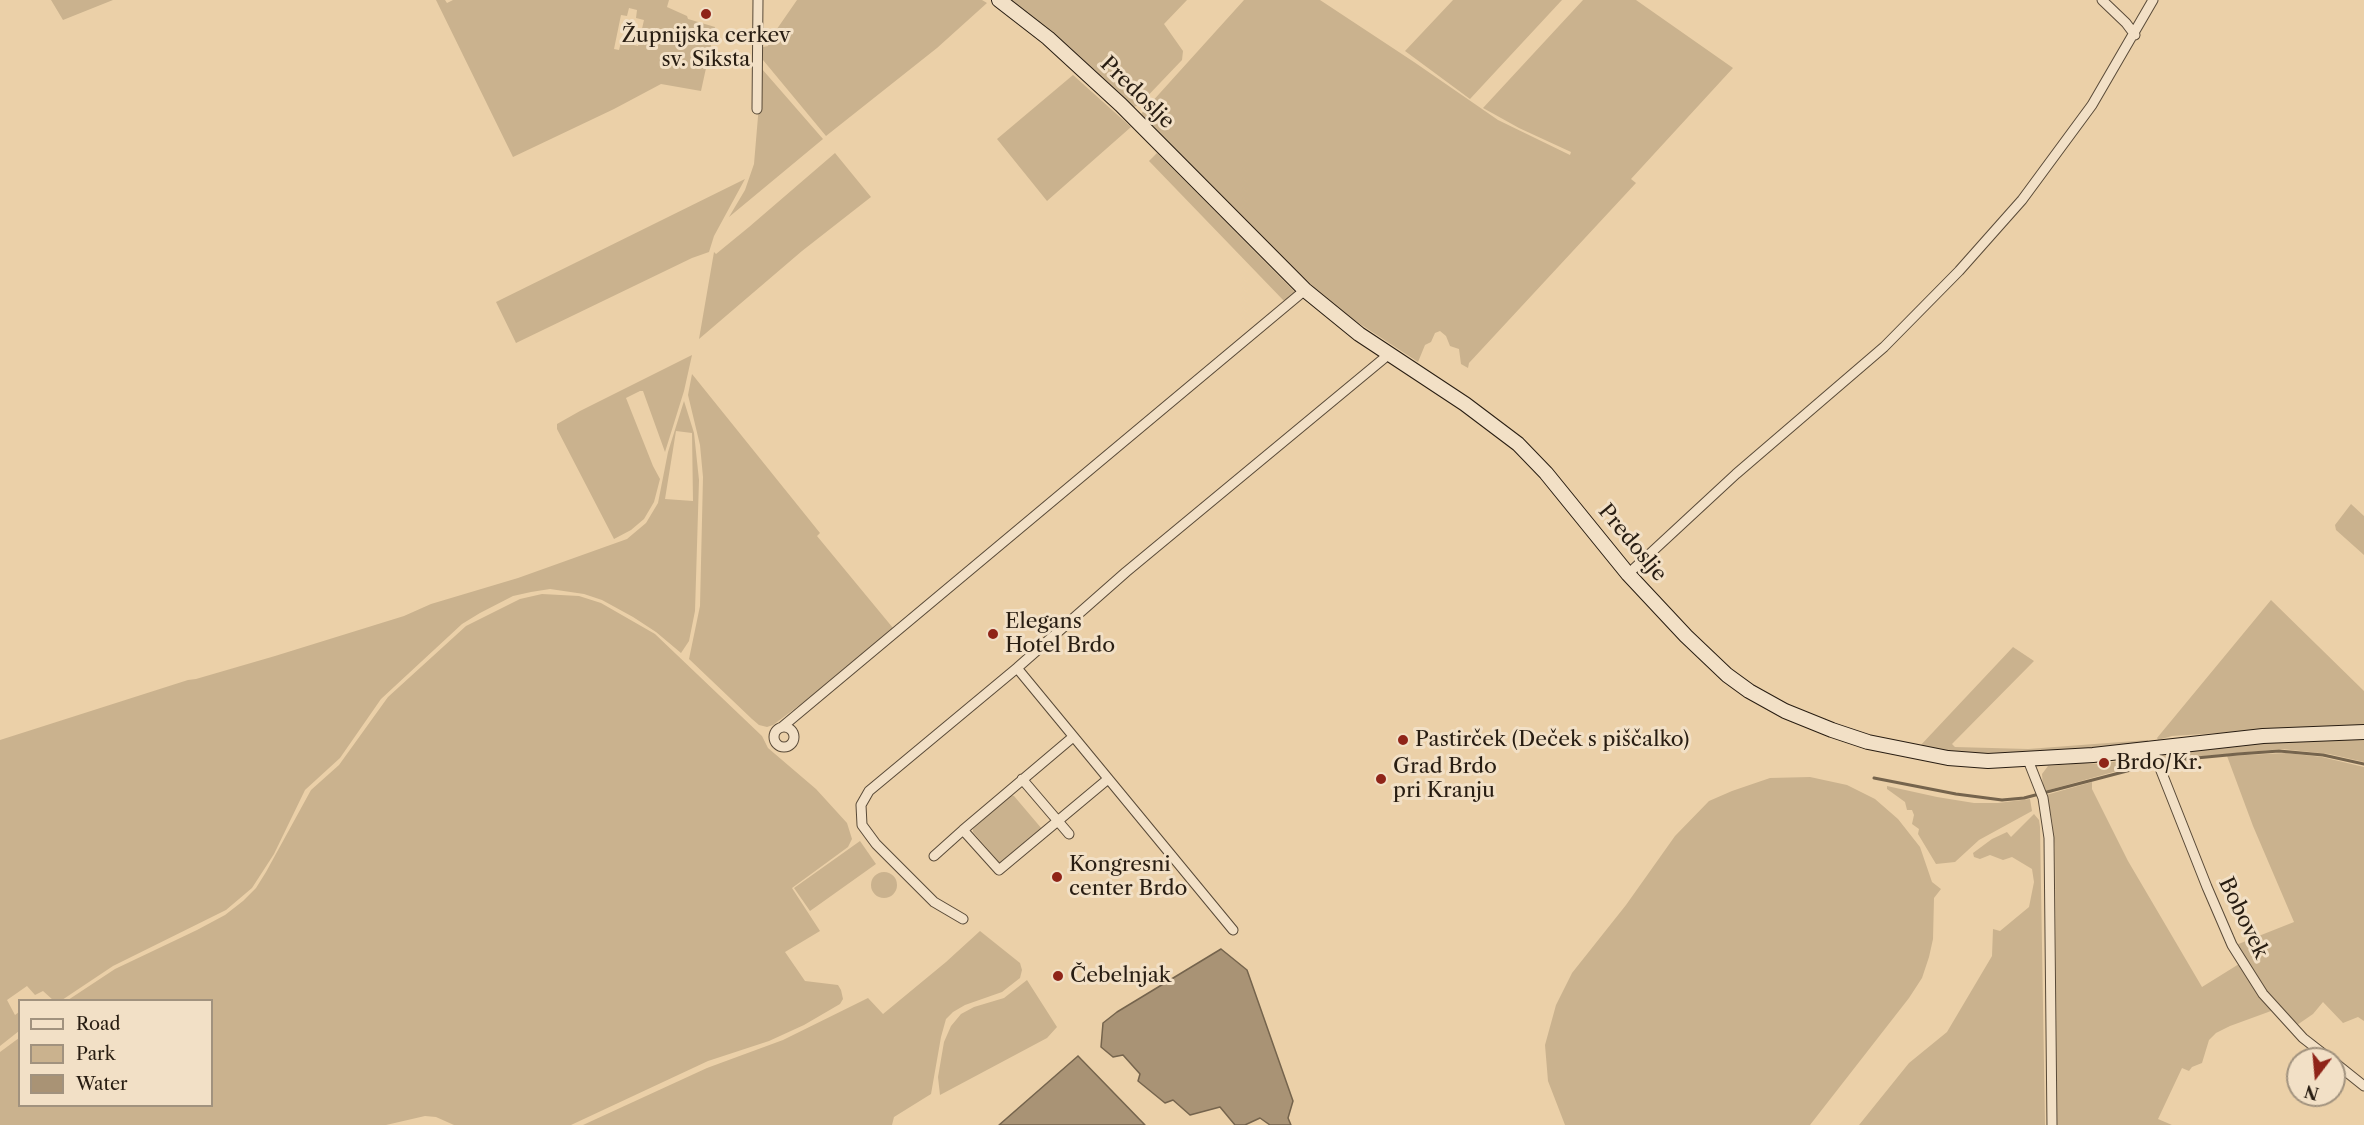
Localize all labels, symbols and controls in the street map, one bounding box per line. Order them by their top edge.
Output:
marker: Župnijska cerkev sv. Siksta [699,7,713,21]
place label: Župnijska cerkev sv. Siksta [622,23,790,73]
street label: Predoslje [1095,52,1179,134]
street label: Predoslje [1592,499,1672,587]
place label: Elegans Hotel Brdo [1005,609,1115,659]
marker: Elegans Hotel Brdo [986,627,1000,641]
place label: Pastirček (Deček s piščalko) [1415,727,1689,753]
marker: Pastirček (Deček s piščalko) [1396,733,1410,747]
place label: Brdo/Kr. [2116,750,2202,776]
place label: Grad Brdo pri Kranju [1393,754,1497,804]
marker: Brdo/Kr. [2097,756,2111,770]
marker: Grad Brdo pri Kranju [1374,772,1388,786]
place label: Kongresni center Brdo [1069,852,1187,902]
marker: Kongresni center Brdo [1050,870,1064,884]
street label: Bobovek [2213,873,2273,963]
place label: Čebelnjak [1070,963,1171,989]
marker: Čebelnjak [1051,969,1065,983]
legend [18,999,213,1107]
text: Road [76,1013,121,1035]
text: Park [76,1043,115,1065]
north arrow [2286,1047,2346,1107]
text: Water [76,1073,128,1095]
text: N [2302,1081,2321,1104]

